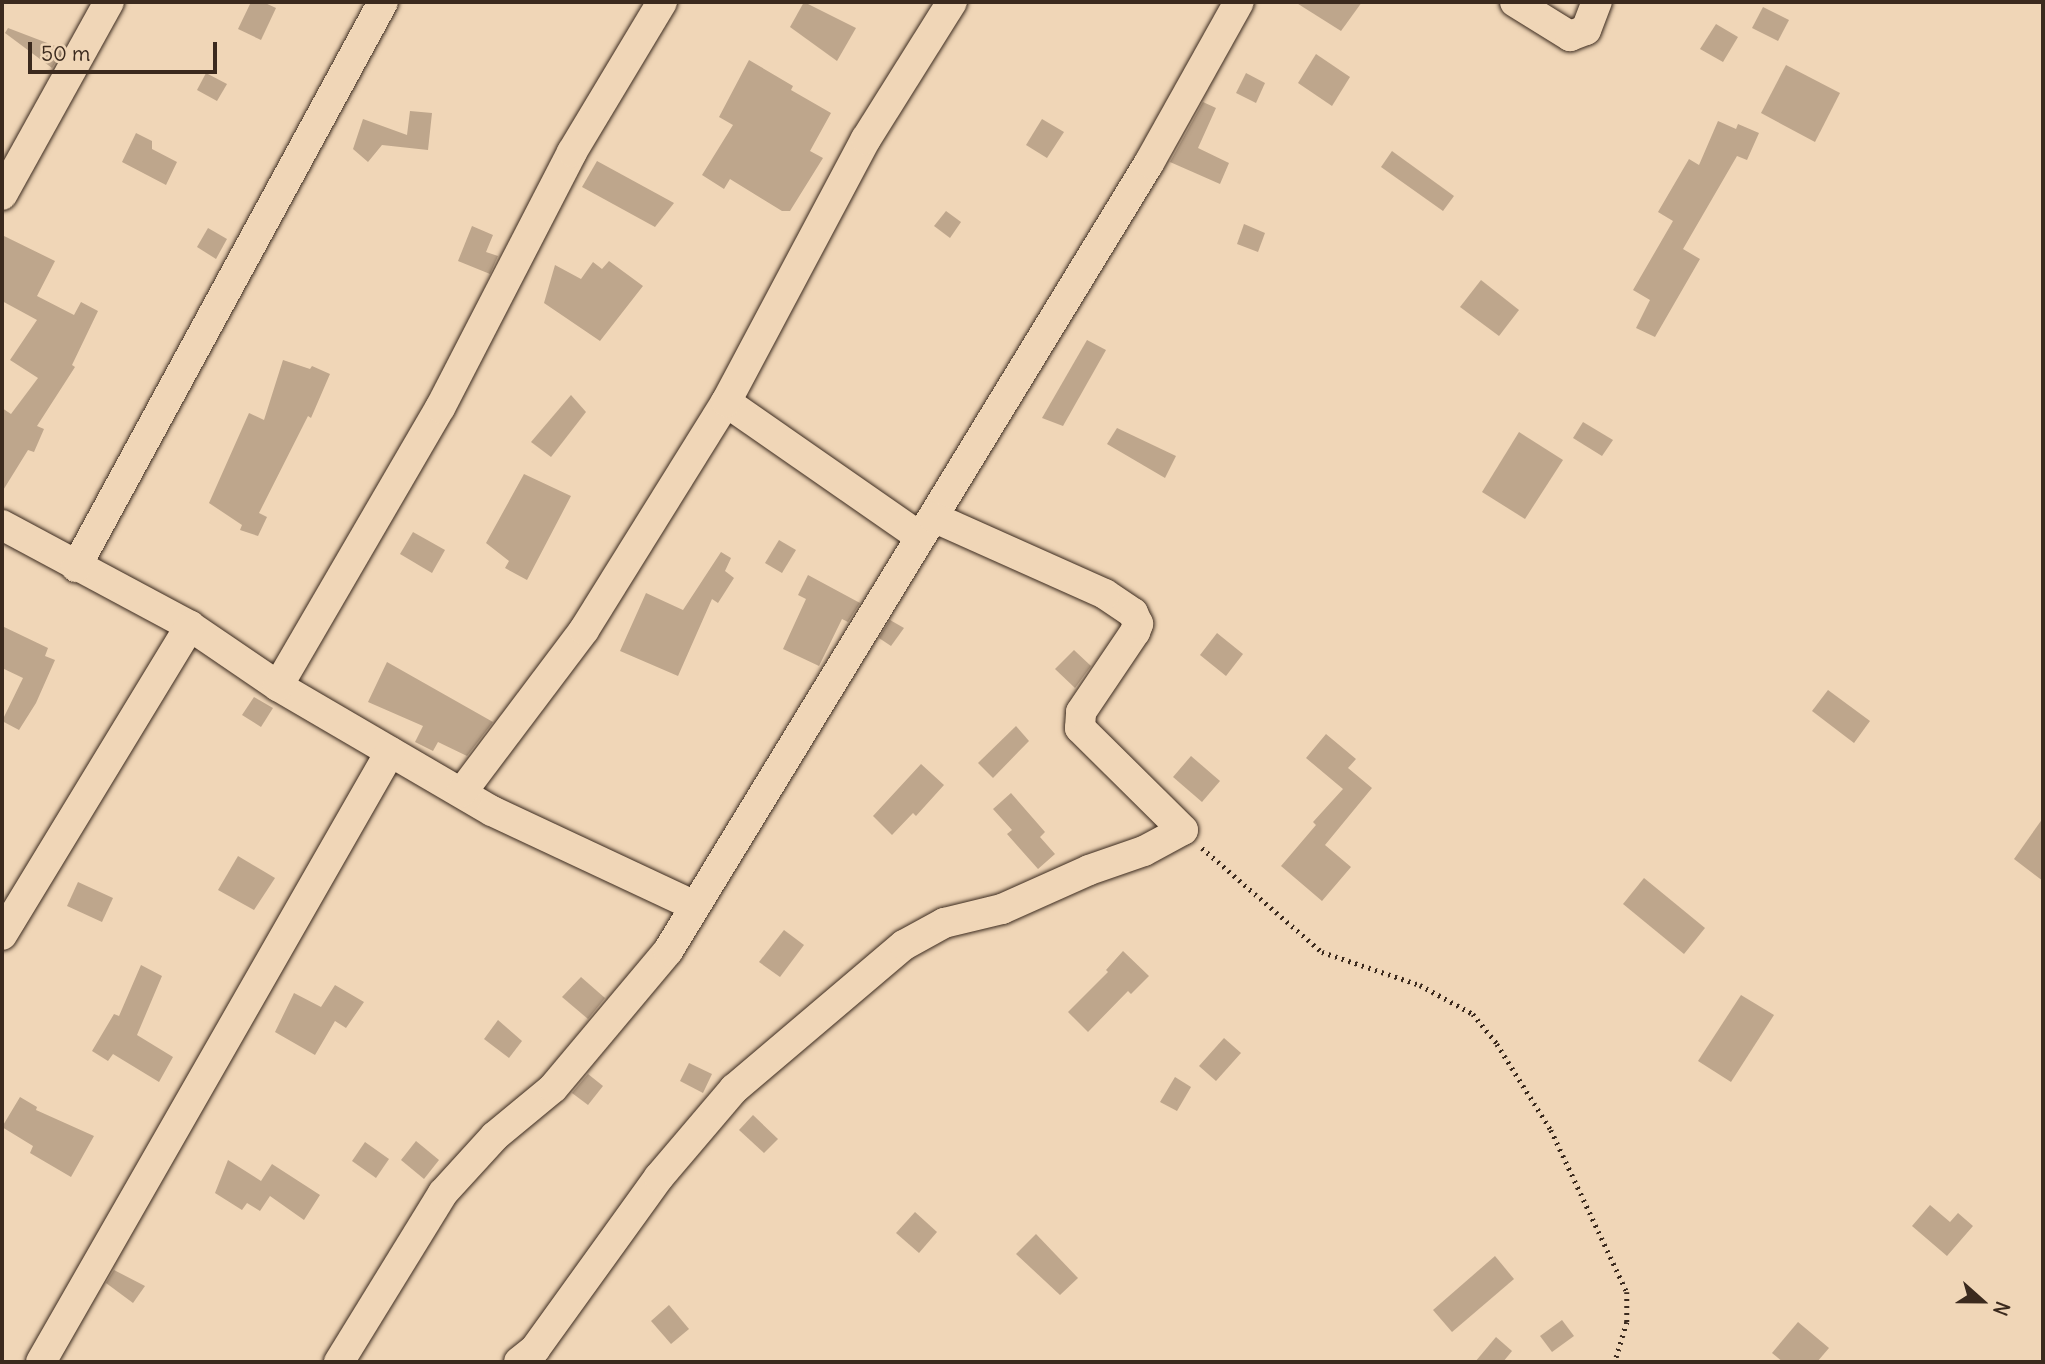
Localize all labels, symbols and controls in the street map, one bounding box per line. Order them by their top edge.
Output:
scale bar [32,28,220,72]
text: 50 m [41,40,90,67]
north arrow [1947,1266,2017,1336]
text: N [1988,1298,2015,1319]

